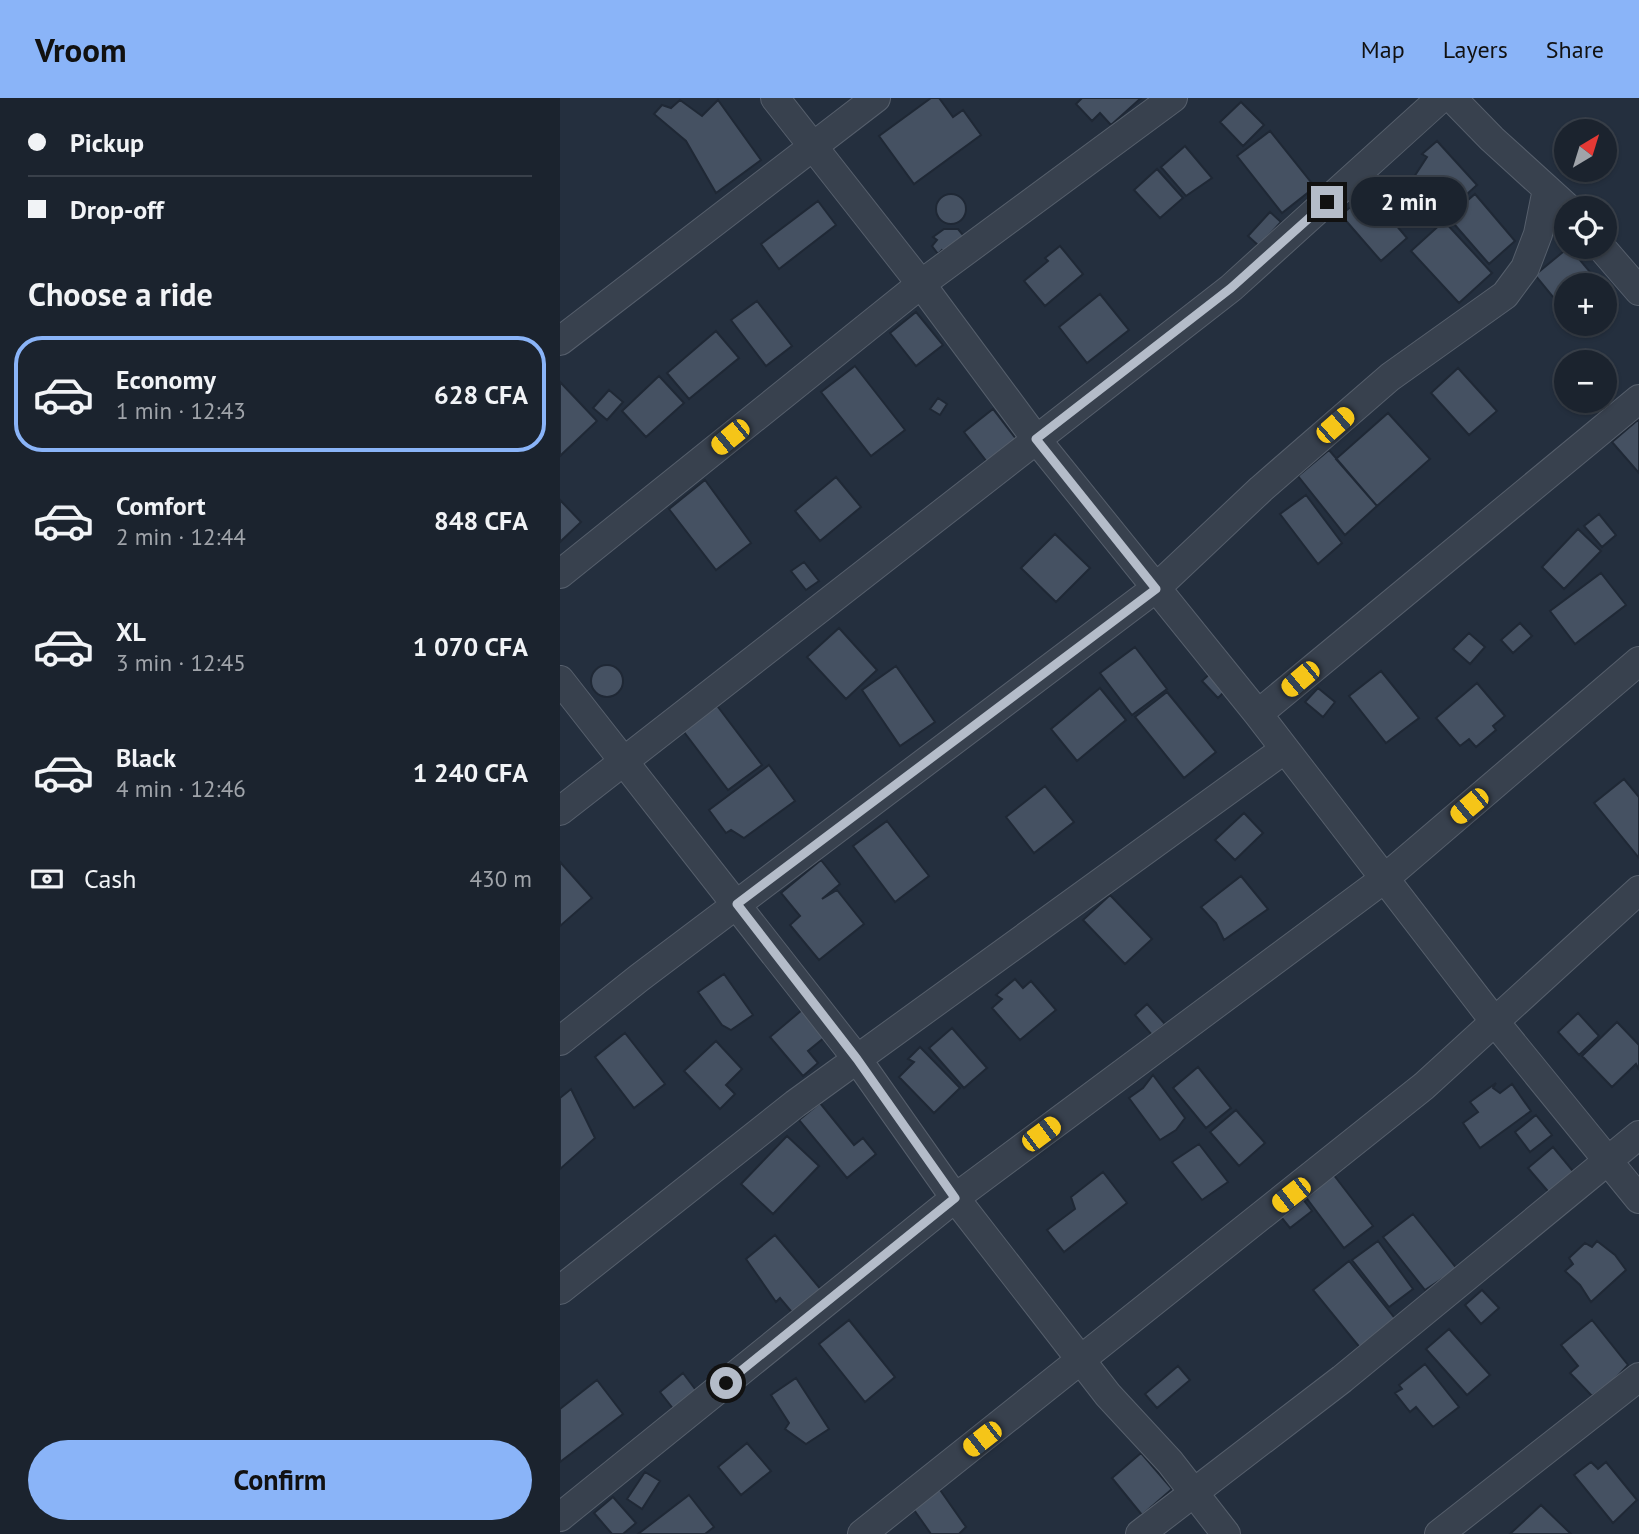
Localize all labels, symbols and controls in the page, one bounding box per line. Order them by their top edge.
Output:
text: Vroom [35,28,127,71]
text: Map [1361,34,1405,65]
text: Layers [1443,34,1508,65]
text: Share [1546,34,1604,65]
north arrow [1554,119,1617,182]
map controls [1554,119,1617,413]
text: Pickup [70,126,144,159]
callout: 2 min [1352,178,1467,226]
route end [1311,186,1343,218]
text: 2 min [1381,187,1437,216]
text: Drop-off [70,193,164,226]
button: locate [1554,196,1617,259]
text: Choose a ride [28,273,213,315]
button: + [1554,273,1617,336]
button: − [1554,350,1617,413]
icon: car [32,363,95,426]
text: Economy [116,363,216,396]
text: 628 CFA [434,378,528,411]
text: 1 min · 12:43 [116,396,246,425]
car [1313,403,1358,447]
car [708,416,753,458]
icon: car [32,489,95,552]
text: Comfort [116,489,206,522]
text: 848 CFA [434,504,528,537]
text: 2 min · 12:44 [116,522,246,551]
icon: car [32,615,95,678]
text: XL [116,615,146,648]
text: 1 070 CFA [413,630,528,663]
text: 3 min · 12:45 [116,648,246,677]
car [1278,657,1323,701]
icon: car [32,741,95,804]
text: Black [116,741,176,774]
text: 1 240 CFA [413,756,528,789]
text: 4 min · 12:46 [116,774,246,803]
car [1447,784,1492,828]
icon: cash [28,860,66,898]
text: Cash [84,862,136,895]
text: 430 m [470,864,532,893]
car [1018,1113,1065,1155]
car [1268,1174,1315,1216]
route start [710,1367,742,1399]
car [959,1418,1006,1460]
button: Confirm [28,1440,532,1520]

